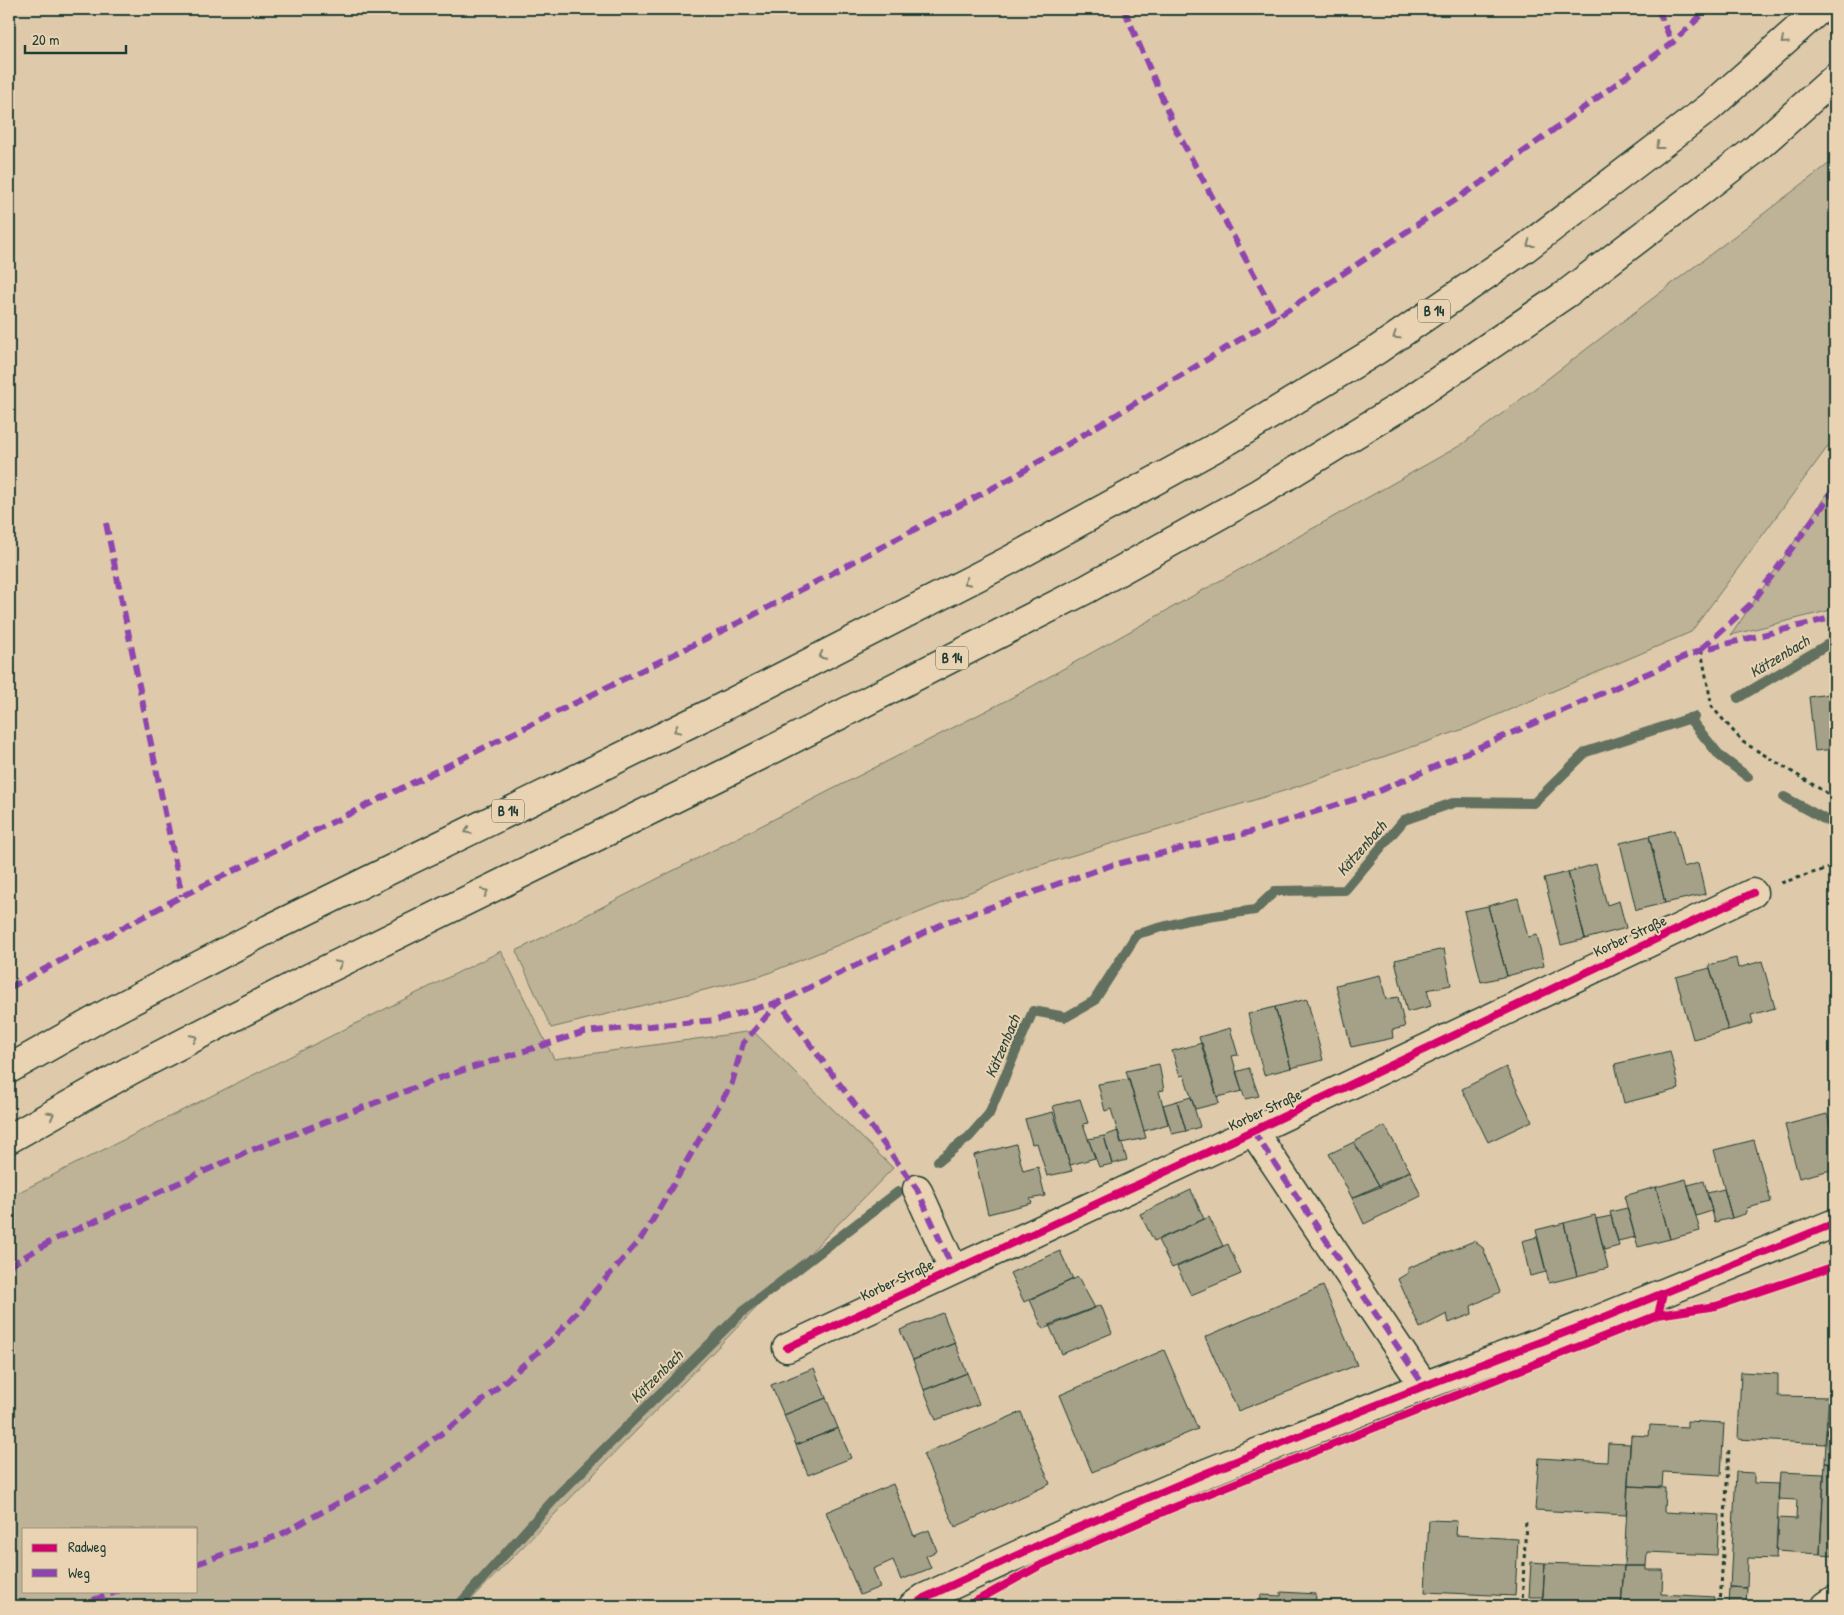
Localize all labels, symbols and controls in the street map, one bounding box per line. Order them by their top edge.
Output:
scale bar [25,22,126,54]
text: 20 m [32,29,59,50]
one-way arrow [1780,35,1789,44]
one-way arrow [1656,140,1665,148]
one-way arrow [1526,238,1536,247]
road number: B 14 [1418,300,1450,322]
one-way arrow [1393,330,1402,339]
one-way arrow [963,576,972,586]
water label: Kätzenbach [1745,629,1814,683]
road number: B 14 [936,646,968,670]
one-way arrow [819,650,828,660]
one-way arrow [674,723,683,733]
road number: B 14 [492,799,524,822]
water label: Kätzenbach [1331,815,1392,880]
one-way arrow [464,825,473,835]
one-way arrow [479,888,488,898]
street label: Korber Straße [1590,909,1670,962]
one-way arrow [334,960,343,970]
water label: Kätzenbach [979,1010,1026,1081]
one-way arrow [189,1034,198,1044]
street label: Korber Straße [1225,1083,1305,1136]
one-way arrow [46,1112,55,1122]
street label: Korber Straße [857,1253,937,1306]
water label: Kätzenbach [625,1344,688,1407]
legend [22,1528,198,1592]
text: Radweg [68,1536,106,1557]
text: Weg [68,1562,90,1583]

